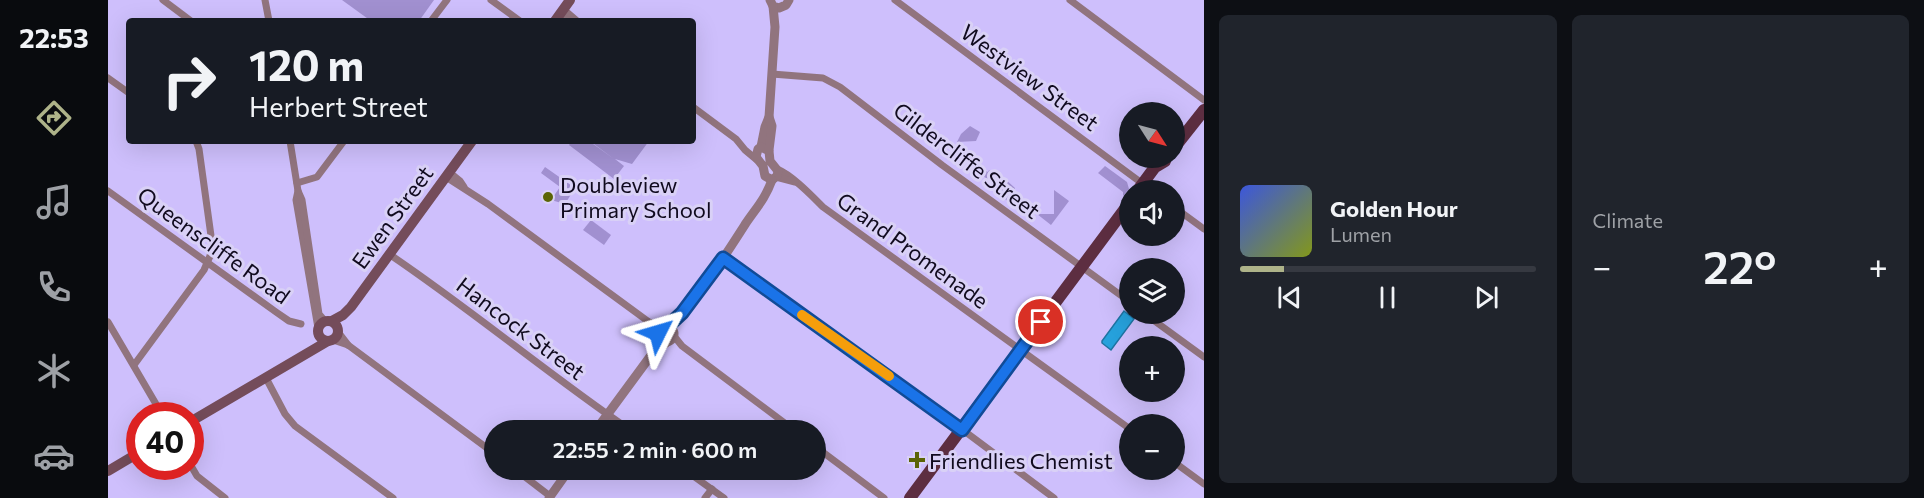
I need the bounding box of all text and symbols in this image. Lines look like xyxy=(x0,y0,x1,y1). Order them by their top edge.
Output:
street label: Westview Street xyxy=(956,18,1104,136)
text: 22:53 xyxy=(19,21,89,54)
text: 120 m xyxy=(249,38,364,90)
icon: right xyxy=(150,42,228,120)
text: Herbert Street xyxy=(249,90,428,123)
street label: Gildercliffe Street xyxy=(888,96,1046,224)
icon: directions xyxy=(33,97,75,139)
north arrow xyxy=(1119,102,1185,168)
map controls xyxy=(1119,102,1185,480)
street label: Ewen Street xyxy=(346,160,438,274)
place label: Doubleview Primary School xyxy=(560,171,712,223)
button: sound xyxy=(1119,180,1185,246)
icon: music xyxy=(33,181,75,223)
street label: Queenscliffe Road xyxy=(133,181,295,309)
street label: Grand Promenade xyxy=(832,186,994,314)
marker: Doubleview Primary School xyxy=(541,190,555,204)
text: Golden Hour xyxy=(1330,195,1458,222)
text: Climate xyxy=(1593,208,1663,232)
text: Lumen xyxy=(1330,222,1392,246)
text: 22° xyxy=(1703,238,1777,293)
text: − xyxy=(1593,245,1611,286)
text: + xyxy=(1869,245,1888,286)
button: layers xyxy=(1119,258,1185,324)
icon: phone xyxy=(33,266,75,308)
street label: Hancock Street xyxy=(451,271,591,385)
icon: previous xyxy=(1273,281,1306,314)
icon: pause xyxy=(1371,281,1404,314)
icon: next xyxy=(1470,281,1503,314)
pin xyxy=(1015,296,1066,347)
position arrow xyxy=(626,301,690,365)
icon: arrive xyxy=(1024,305,1057,338)
button: + xyxy=(1119,336,1185,402)
icon: climate xyxy=(33,350,75,392)
speed limit sign: 40 xyxy=(126,402,204,480)
button: − xyxy=(1119,414,1185,480)
icon: car xyxy=(33,435,75,477)
text: 22:55 · 2 min · 600 m xyxy=(553,436,757,463)
place label: Friendlies Chemist xyxy=(929,447,1113,474)
marker: Friendlies Chemist xyxy=(910,453,924,467)

